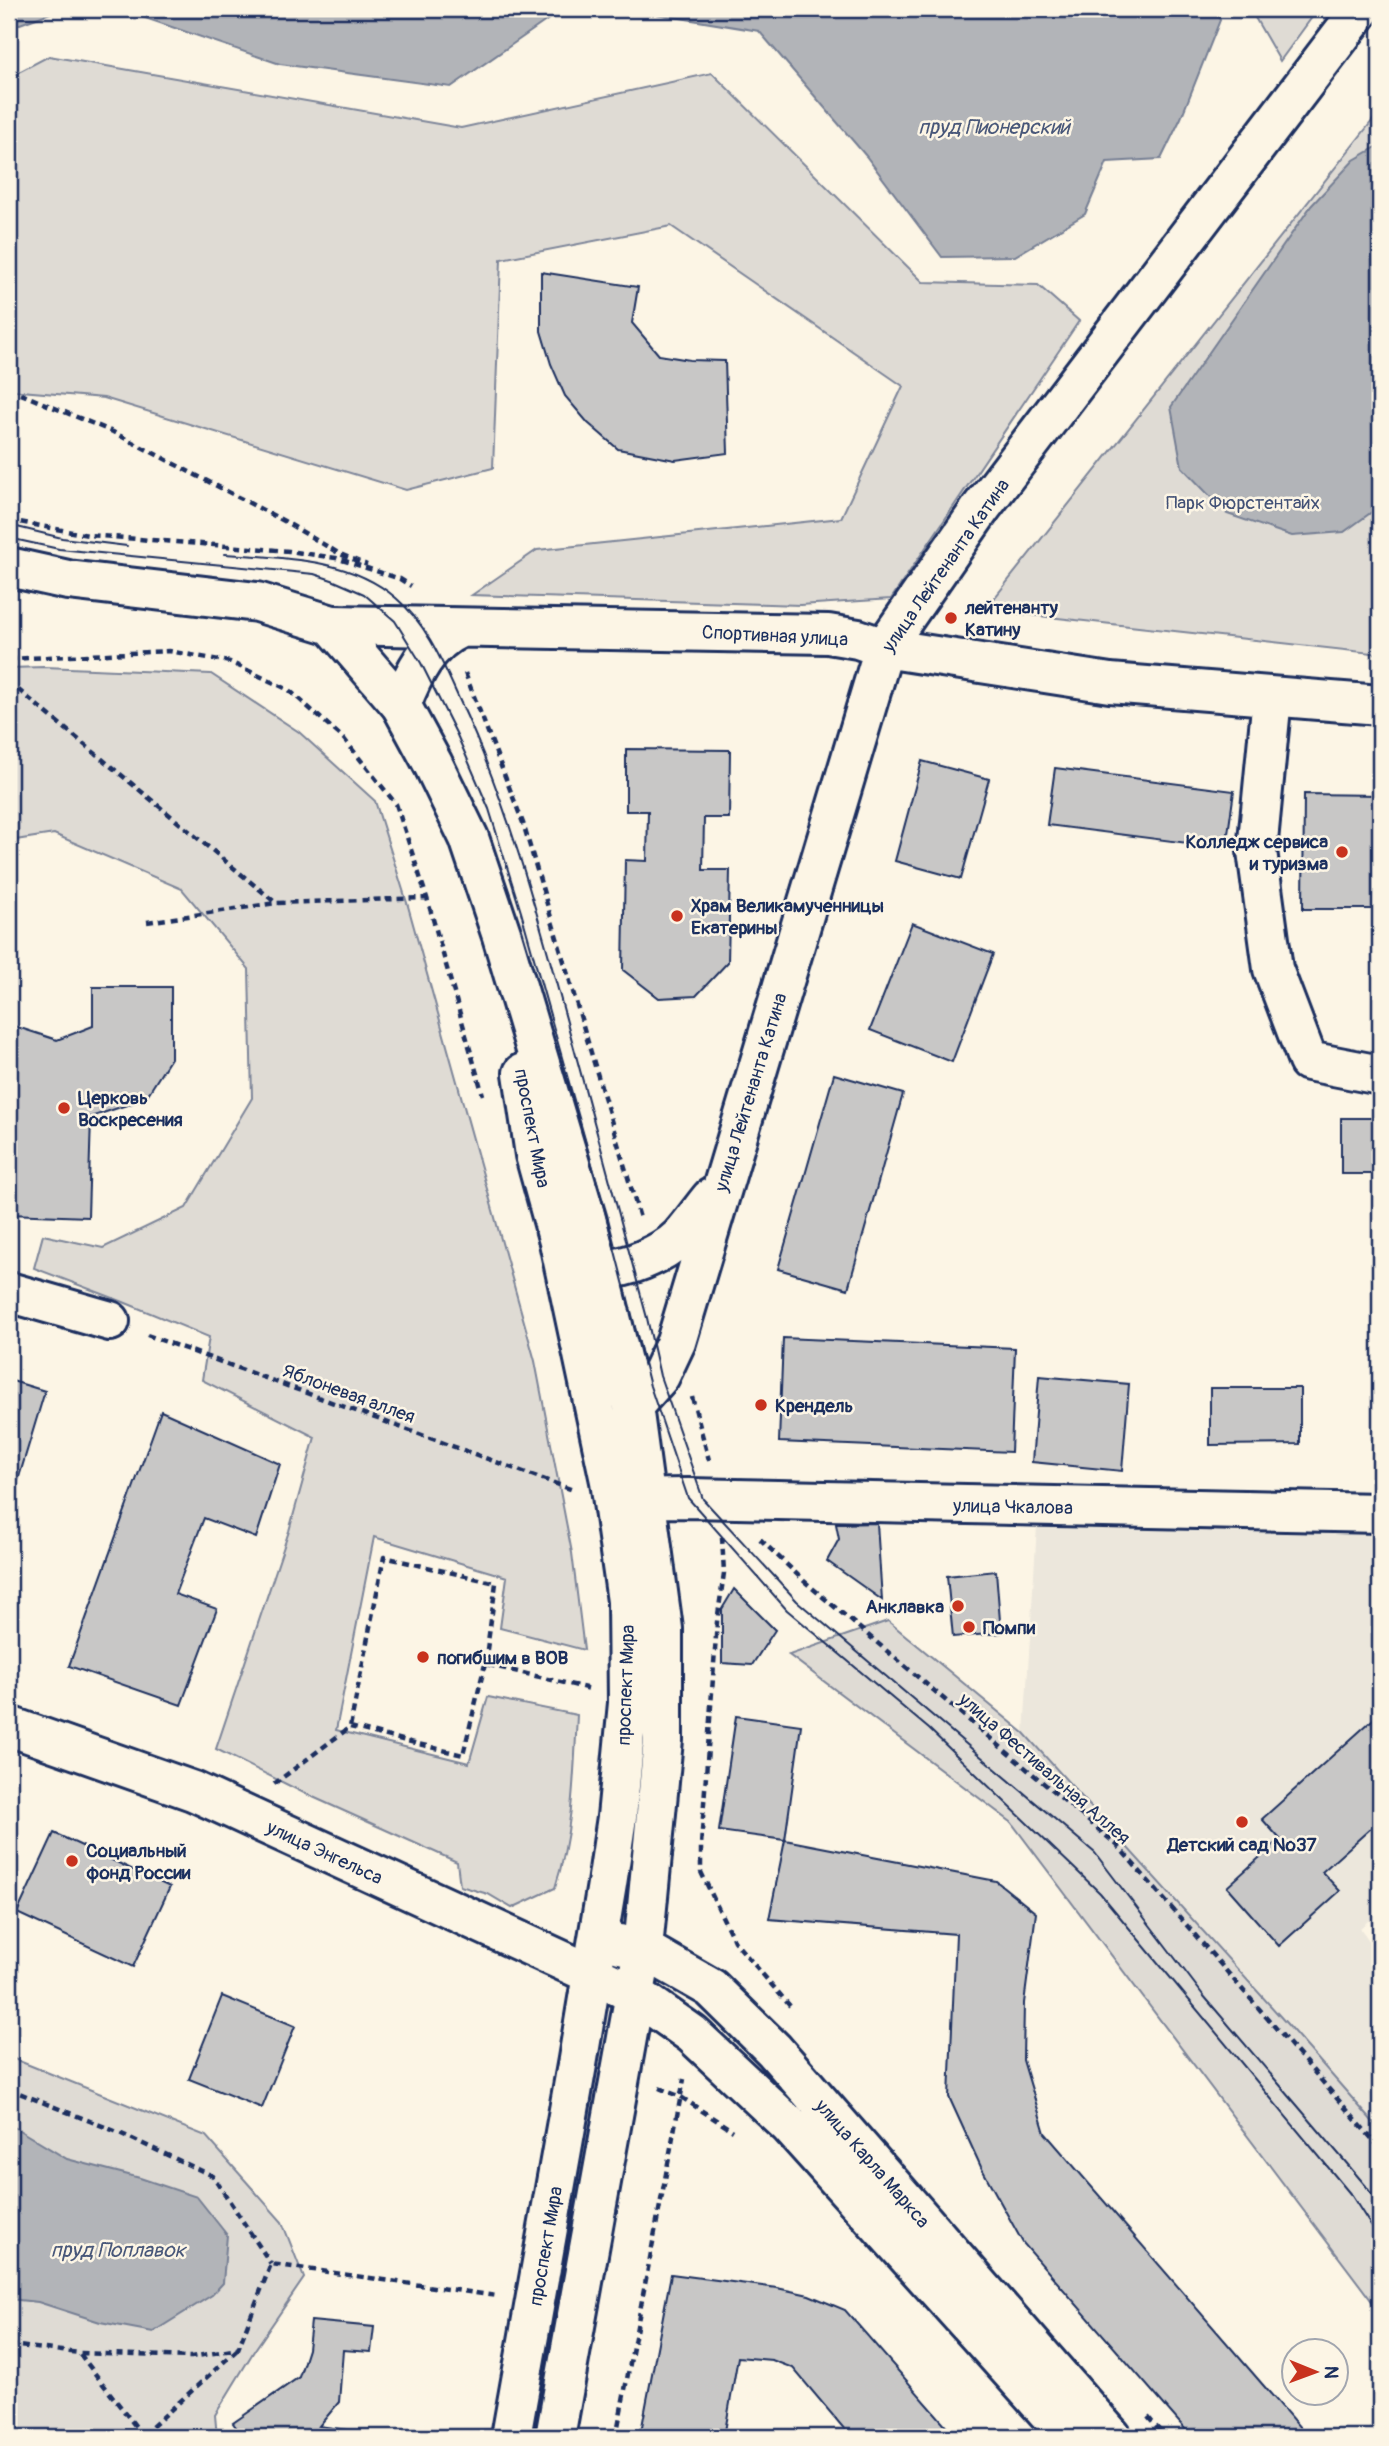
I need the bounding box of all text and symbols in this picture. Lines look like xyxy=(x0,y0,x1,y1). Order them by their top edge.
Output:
water label: пруд Пионерский xyxy=(918,114,1072,141)
street label: улица Лейтенанта Катина xyxy=(876,474,1015,658)
park label: Парк Фюрстентайх xyxy=(1166,491,1320,515)
place label: лейтенанту Катину xyxy=(964,596,1059,642)
marker: лейтенанту Катину xyxy=(943,610,959,626)
street label: Спортивная улица xyxy=(701,620,849,652)
place label: Колледж сервиса и туризма xyxy=(1186,830,1328,876)
marker: Колледж сервиса и туризма xyxy=(1334,844,1350,860)
place label: Храм Великамученницы Екатерины xyxy=(691,894,884,940)
marker: Храм Великамученницы Екатерины xyxy=(669,908,685,924)
street label: улица Лейтенанта Катина xyxy=(709,990,793,1196)
street label: проспект Мира xyxy=(509,1067,555,1190)
place label: Церковь Воскресения xyxy=(78,1086,183,1132)
marker: Церковь Воскресения xyxy=(56,1100,72,1116)
street label: Яблоневая аллея xyxy=(279,1359,418,1429)
place label: Крендель xyxy=(775,1394,854,1418)
marker: Крендель xyxy=(753,1397,769,1413)
street label: улица Чкалова xyxy=(952,1494,1073,1520)
place label: Анклавка xyxy=(866,1595,944,1619)
marker: Анклавка xyxy=(950,1598,966,1614)
place label: Помпи xyxy=(983,1616,1036,1640)
marker: Помпи xyxy=(961,1619,977,1635)
street label: проспект Мира xyxy=(612,1624,640,1746)
place label: погибшим в ВОВ xyxy=(437,1646,569,1670)
marker: погибшим в ВОВ xyxy=(415,1649,431,1665)
street label: улица Фестивальная Аллея xyxy=(953,1687,1135,1850)
marker: Детский сад №37 xyxy=(1234,1814,1250,1830)
street label: улица Энгельса xyxy=(262,1815,387,1890)
place label: Детский сад №37 xyxy=(1166,1833,1318,1857)
place label: Социальный фонд России xyxy=(86,1839,191,1885)
marker: Социальный фонд России xyxy=(64,1853,80,1869)
street label: улица Карла Маркса xyxy=(809,2094,935,2233)
street label: проспект Мира xyxy=(524,2184,568,2308)
water label: пруд Поплавок xyxy=(51,2237,187,2264)
north arrow xyxy=(1280,2338,1350,2408)
text: N xyxy=(1319,2366,1343,2379)

